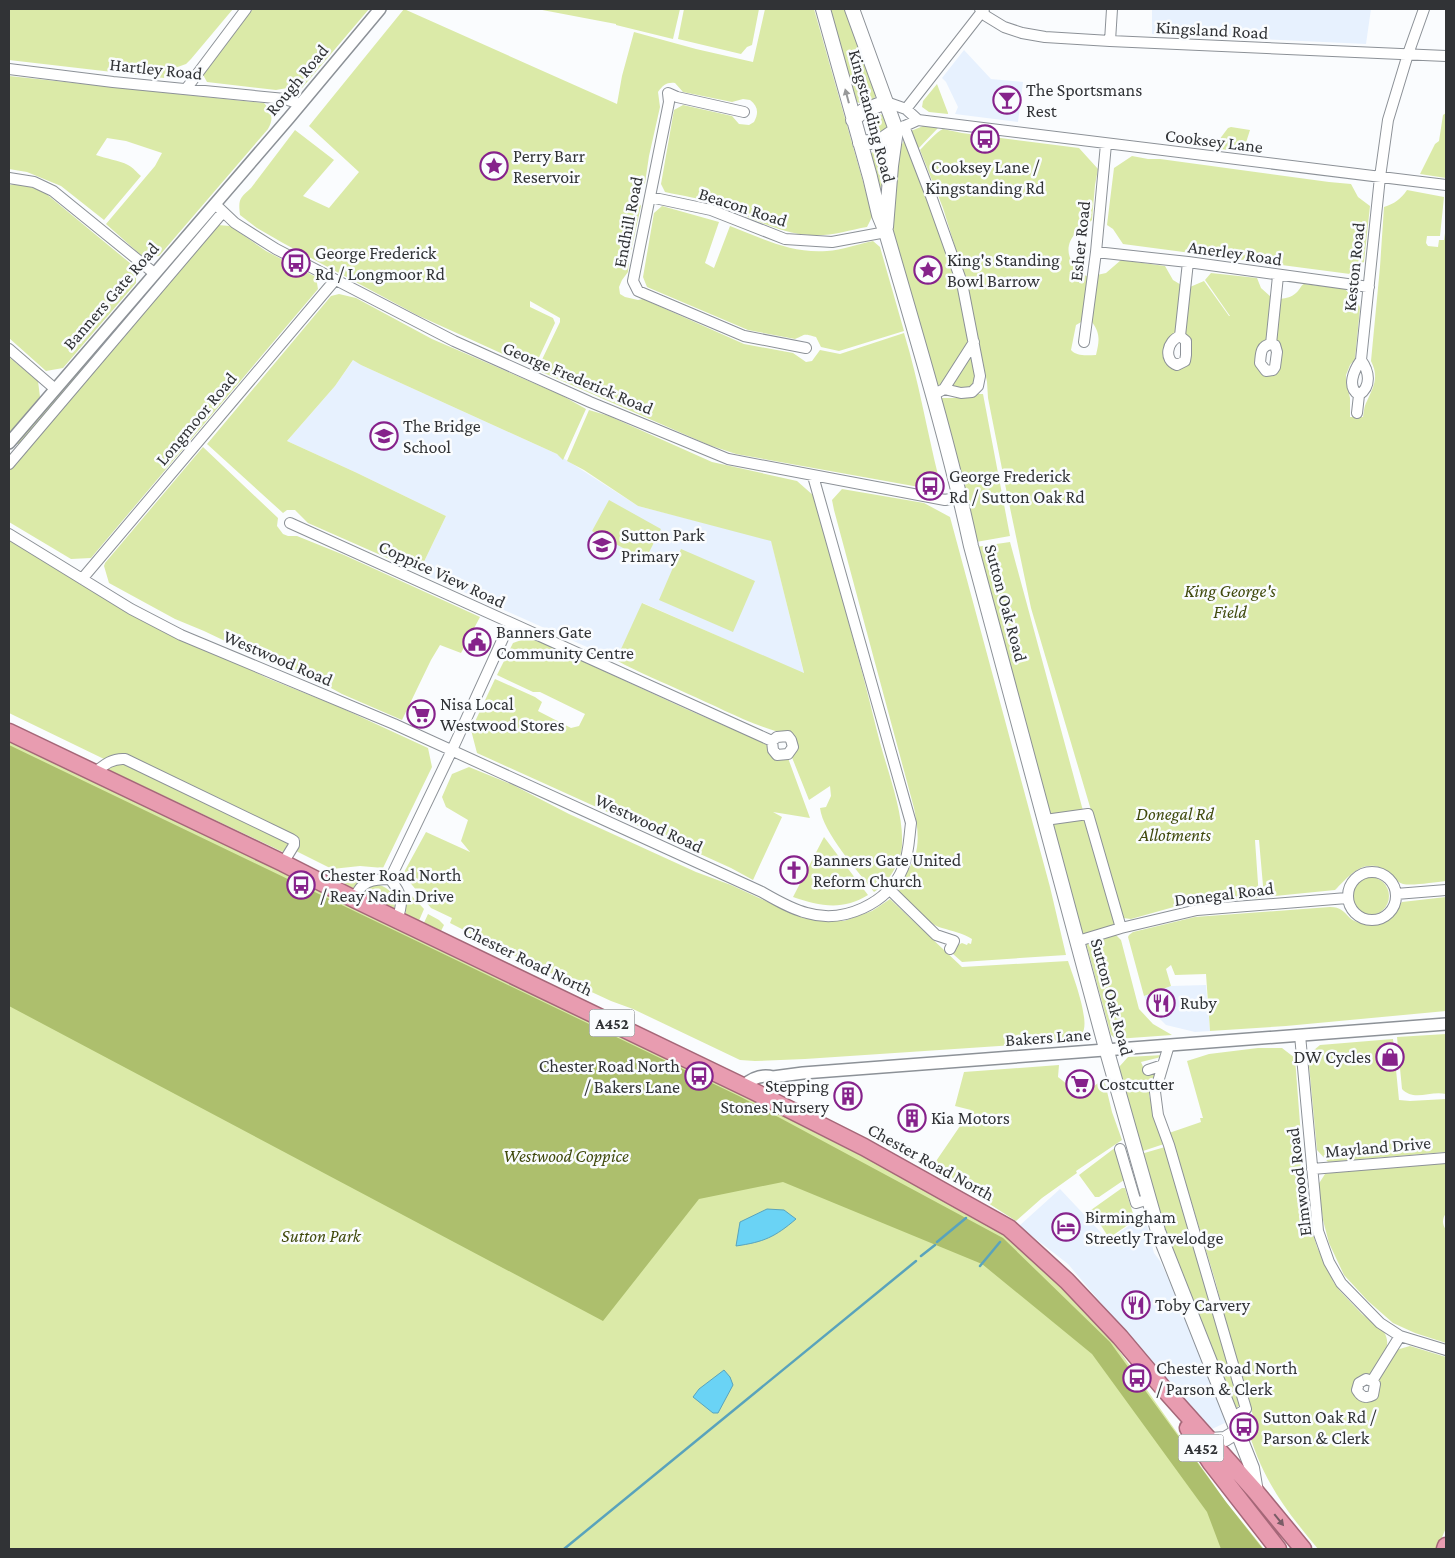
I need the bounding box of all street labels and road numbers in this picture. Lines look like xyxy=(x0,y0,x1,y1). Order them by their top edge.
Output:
street label: Kingsland Road xyxy=(1155,17,1269,43)
street label: Rough Road xyxy=(262,40,333,120)
street label: Kingstanding Road xyxy=(845,47,899,185)
street label: Hartley Road xyxy=(109,54,204,84)
street label: Cooksey Lane xyxy=(1164,125,1264,157)
street label: Endhill Road xyxy=(609,174,647,269)
street label: Beacon Road xyxy=(696,183,790,231)
street label: Esher Road xyxy=(1066,199,1094,282)
street label: Keston Road xyxy=(1339,221,1369,313)
street label: Anerley Road xyxy=(1187,236,1284,270)
street label: Banners Gate Road xyxy=(59,238,163,354)
street label: George Frederick Road xyxy=(500,337,657,419)
street label: Longmoor Road xyxy=(151,368,241,469)
street label: Coppice View Road xyxy=(376,536,509,612)
street label: Sutton Oak Road xyxy=(981,542,1031,664)
street label: Westwood Road xyxy=(220,626,336,690)
street label: Westwood Road xyxy=(592,789,707,857)
street label: Donegal Road xyxy=(1173,878,1275,910)
street label: Chester Road North xyxy=(460,920,596,1000)
street label: Sutton Oak Road xyxy=(1087,936,1137,1058)
road number: A452 xyxy=(590,1010,634,1036)
street label: Bakers Lane xyxy=(1004,1024,1092,1050)
street label: Chester Road North xyxy=(864,1119,998,1205)
street label: Elmwood Road xyxy=(1282,1126,1316,1237)
street label: Mayland Drive xyxy=(1324,1132,1432,1162)
road number: A452 xyxy=(1178,1435,1224,1462)

